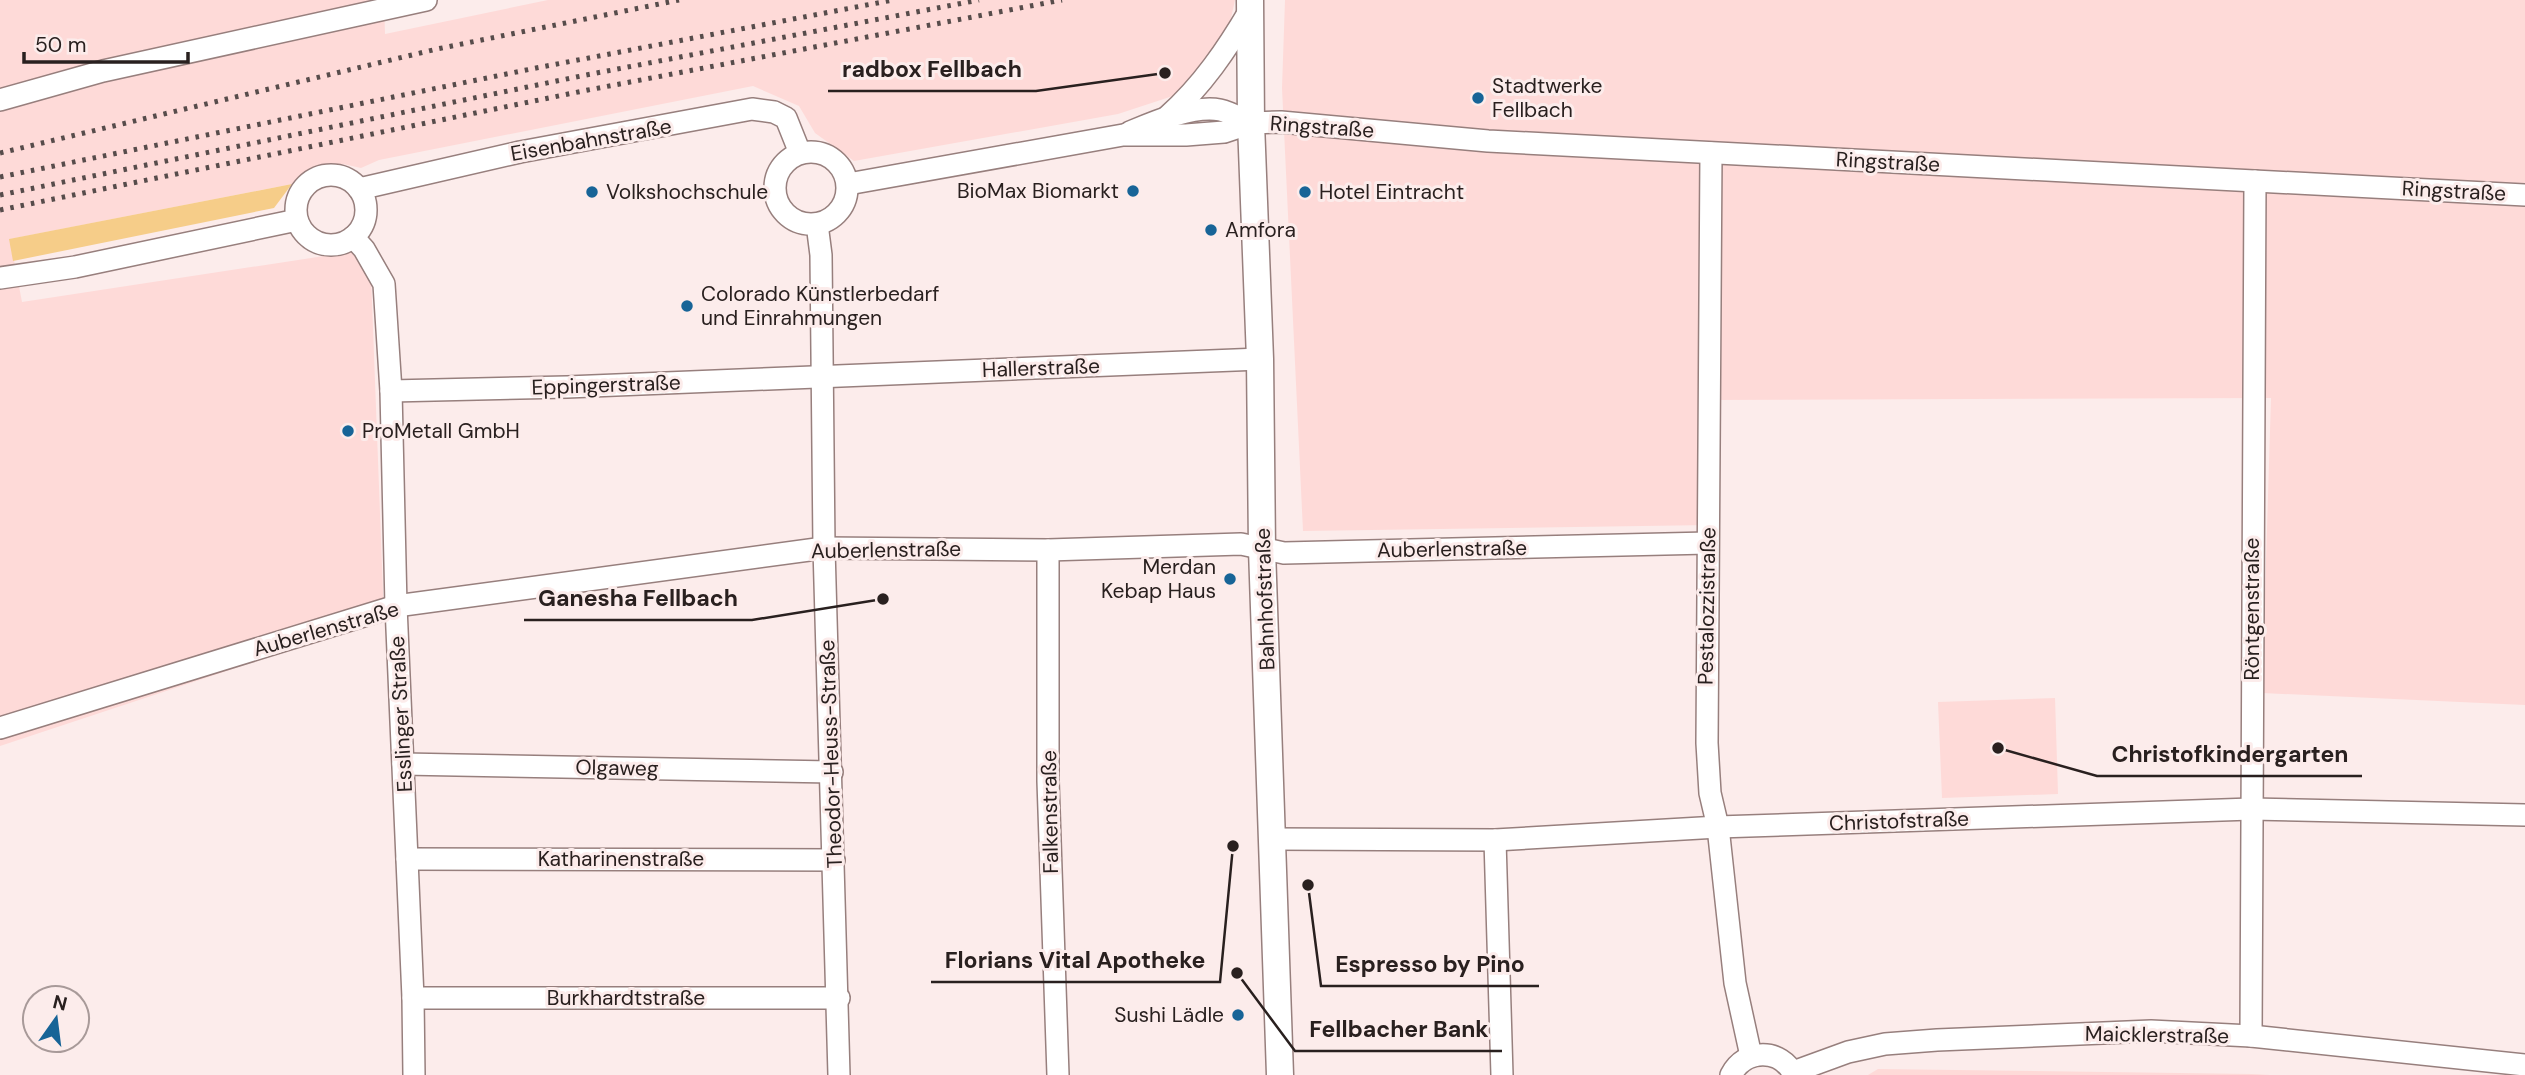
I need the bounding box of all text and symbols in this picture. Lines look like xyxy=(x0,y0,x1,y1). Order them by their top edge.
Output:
scale bar xyxy=(24,21,189,65)
text: 50 m xyxy=(35,31,86,59)
callout: radbox Fellbach xyxy=(828,47,1036,91)
text: radbox Fellbach xyxy=(842,54,1022,84)
place label: Stadtwerke Fellbach xyxy=(1492,72,1602,124)
marker: Stadtwerke Fellbach xyxy=(1470,90,1486,106)
street label: Ringstraße xyxy=(1269,109,1375,145)
street label: Eisenbahnstraße xyxy=(508,112,674,168)
street label: Ringstraße xyxy=(1835,145,1941,179)
street label: Ringstraße xyxy=(2401,174,2507,208)
place label: BioMax Biomarkt xyxy=(957,177,1119,205)
place label: Volkshochschule xyxy=(606,178,768,206)
place label: Hotel Eintracht xyxy=(1319,178,1464,206)
marker: BioMax Biomarkt xyxy=(1125,183,1141,199)
marker: Volkshochschule xyxy=(584,184,600,200)
marker: Hotel Eintracht xyxy=(1297,184,1313,200)
place label: Amfora xyxy=(1225,216,1296,244)
marker: Amfora xyxy=(1203,222,1219,238)
place label: Colorado Künstlerbedarf und Einrahmungen xyxy=(701,280,939,332)
marker: Colorado Künstlerbedarf und Einrahmungen xyxy=(679,298,695,314)
street label: Hallerstraße xyxy=(982,352,1100,384)
street label: Eppingerstraße xyxy=(531,368,681,402)
place label: ProMetall GmbH xyxy=(362,417,520,445)
marker: ProMetall GmbH xyxy=(340,423,356,439)
street label: Bahnhofstraße xyxy=(1249,527,1281,671)
street label: Pestalozzistraße xyxy=(1692,527,1722,685)
street label: Auberlenstraße xyxy=(1377,534,1527,564)
street label: Auberlenstraße xyxy=(811,535,961,565)
street label: Röntgenstraße xyxy=(2238,537,2266,680)
place label: Merdan Kebap Haus xyxy=(1101,553,1216,605)
marker: Merdan Kebap Haus xyxy=(1222,571,1238,587)
callout: Ganesha Fellbach xyxy=(524,576,752,620)
text: Ganesha Fellbach xyxy=(538,583,738,613)
street label: Auberlenstraße xyxy=(250,595,402,663)
street label: Esslinger Straße xyxy=(383,635,419,793)
street label: Theodor-Heuss-Straße xyxy=(813,639,849,869)
callout: Christofkindergarten xyxy=(2097,732,2362,776)
text: Christofkindergarten xyxy=(2111,739,2349,769)
street label: Falkenstraße xyxy=(1035,750,1065,874)
street label: Olgaweg xyxy=(575,753,659,783)
street label: Christofstraße xyxy=(1828,805,1970,837)
street label: Katharinenstraße xyxy=(538,845,704,873)
callout: Florians Vital Apotheke xyxy=(931,938,1220,982)
callout: Espresso by Pino xyxy=(1321,942,1539,986)
text: Florians Vital Apotheke xyxy=(945,945,1205,975)
text: Espresso by Pino xyxy=(1335,949,1525,979)
north arrow xyxy=(21,984,91,1054)
street label: Burkhardtstraße xyxy=(547,984,705,1012)
text: N xyxy=(50,989,70,1017)
place label: Sushi Lädle xyxy=(1114,1001,1224,1029)
marker: Sushi Lädle xyxy=(1230,1007,1246,1023)
callout: Fellbacher Bank xyxy=(1295,1007,1502,1051)
text: Fellbacher Bank xyxy=(1309,1014,1489,1044)
street label: Maicklerstraße xyxy=(2085,1020,2229,1050)

